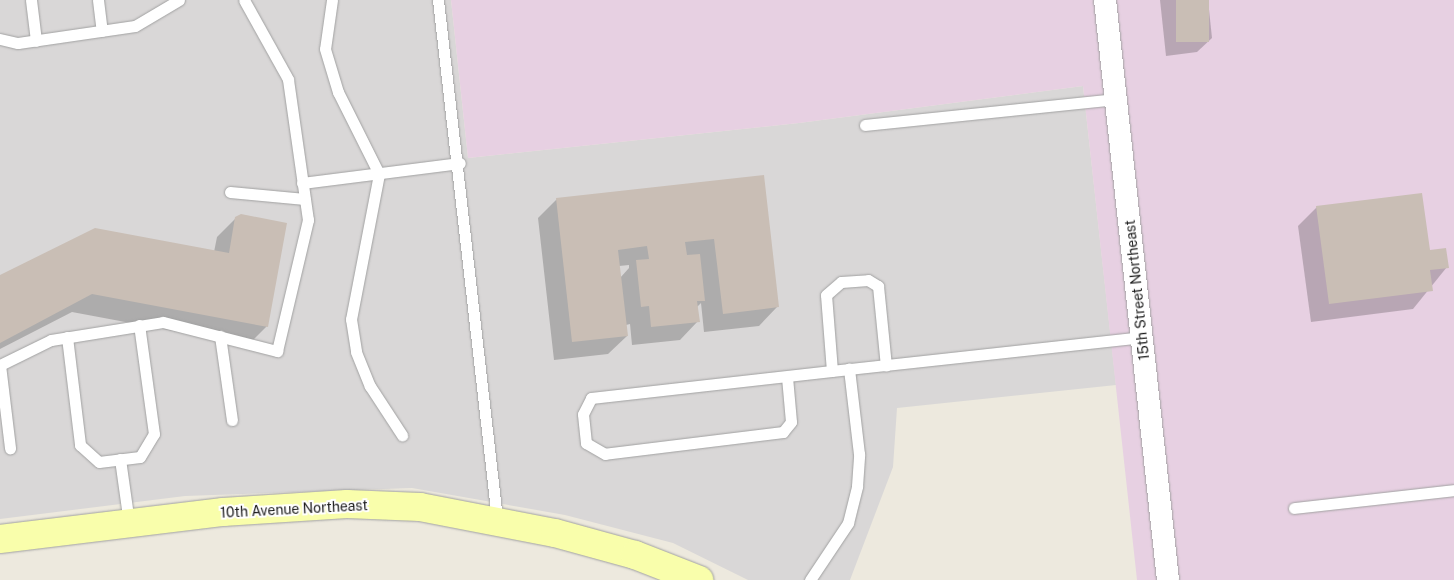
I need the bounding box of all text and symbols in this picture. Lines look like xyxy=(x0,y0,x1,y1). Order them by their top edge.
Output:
street label: 15th Street Northeast xyxy=(1121,219,1153,361)
street label: 10th Avenue Northeast xyxy=(220,497,368,521)

